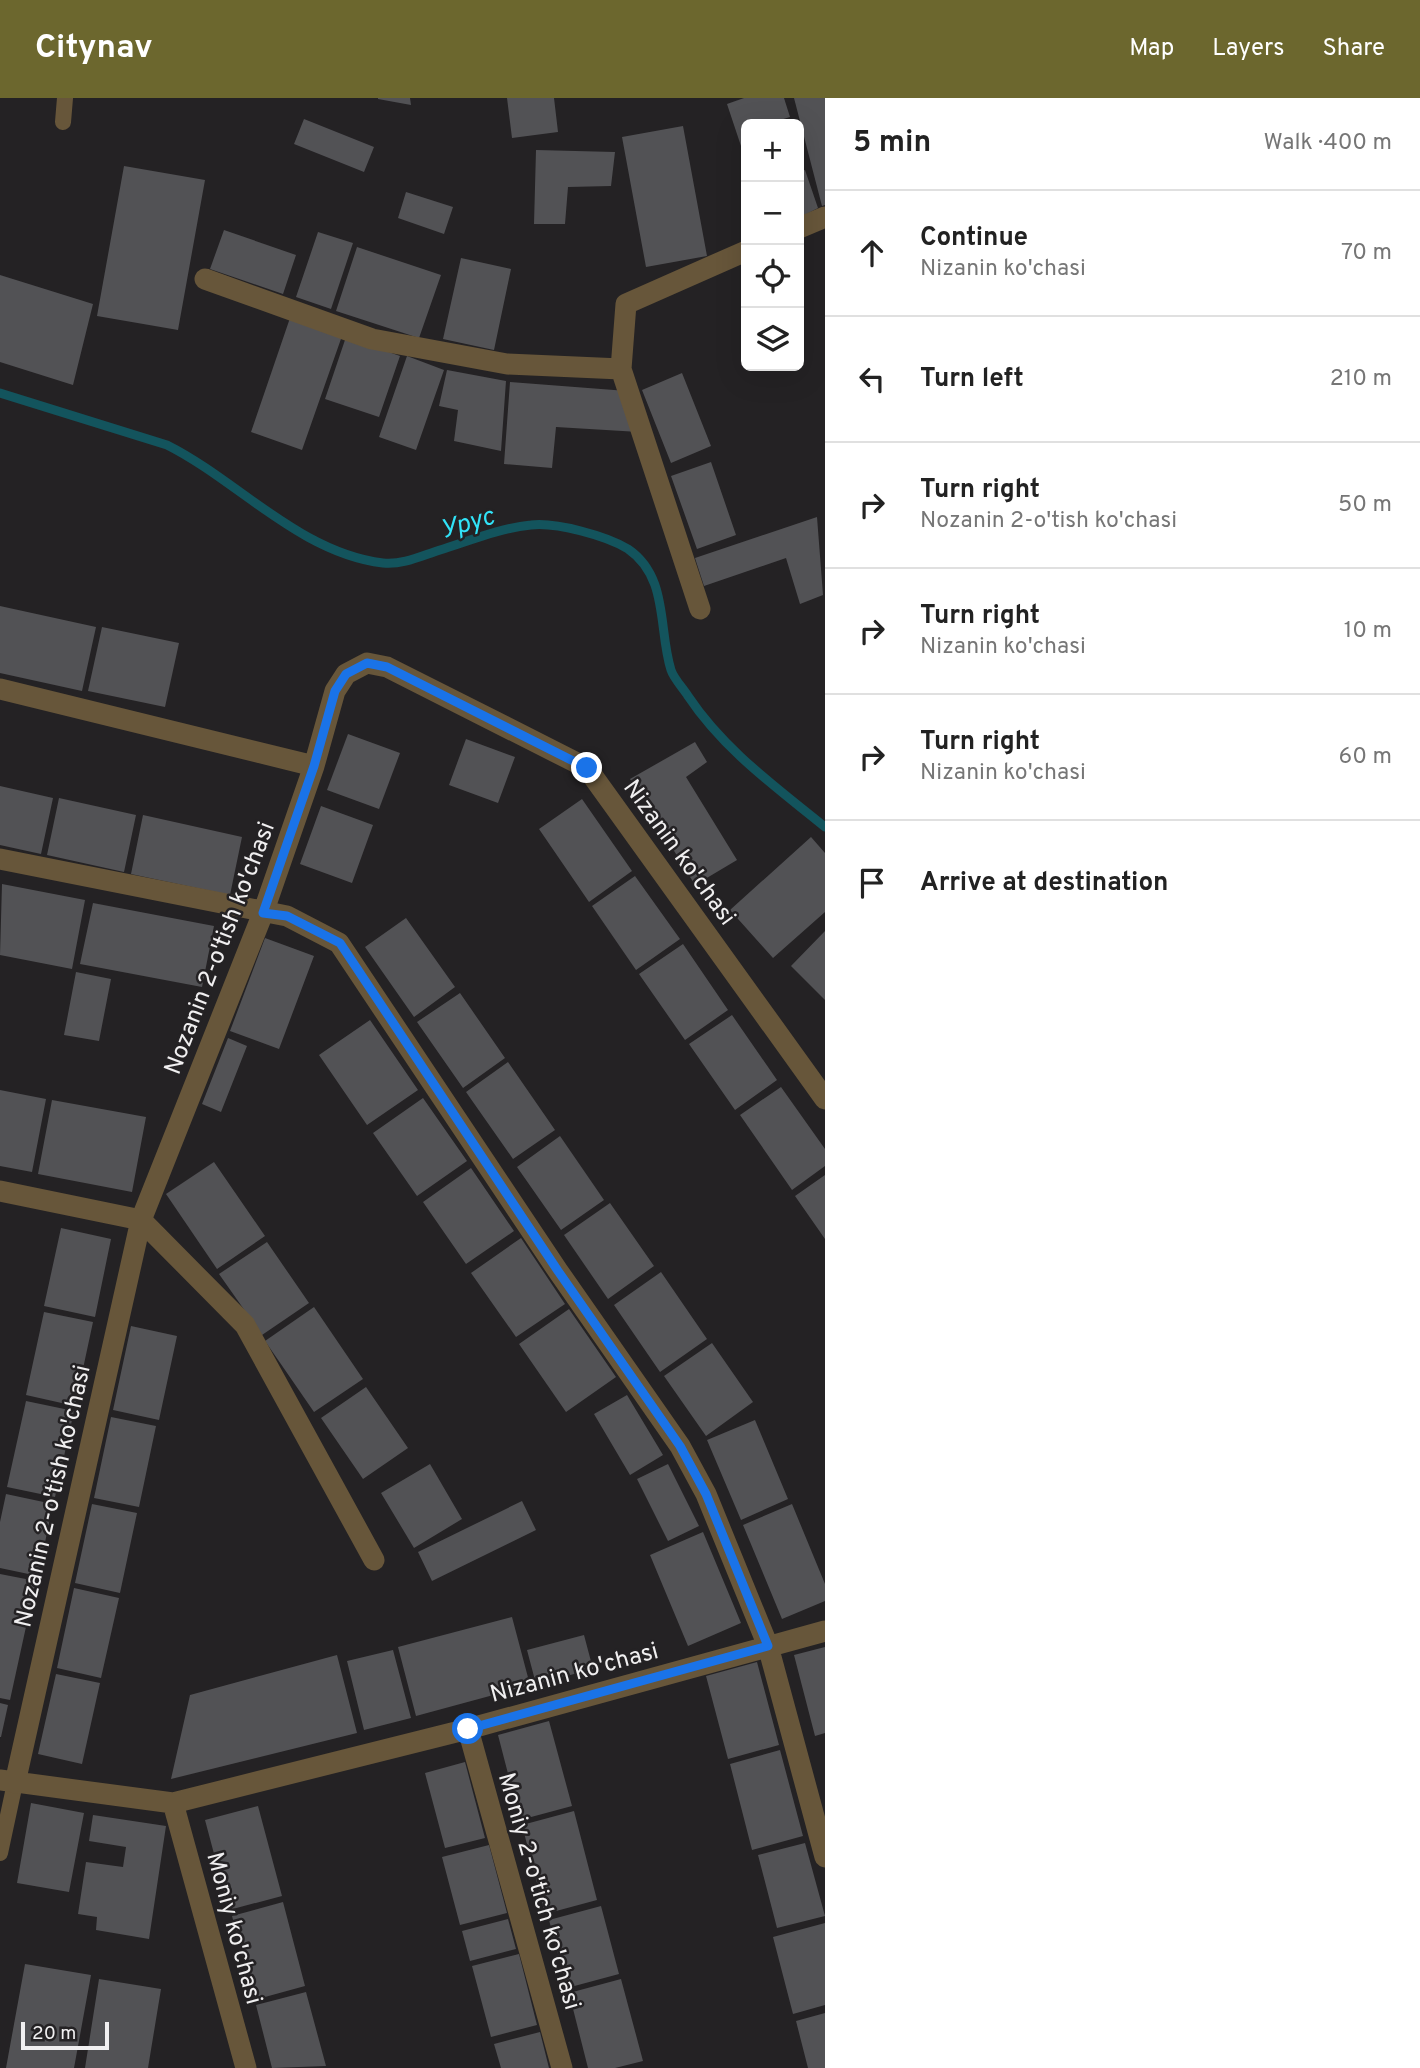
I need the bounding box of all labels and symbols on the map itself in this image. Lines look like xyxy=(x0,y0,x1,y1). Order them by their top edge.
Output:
water label: Урус xyxy=(437,501,499,548)
route end xyxy=(571,752,602,783)
street label: Nizanin ko'chasi xyxy=(615,774,741,932)
street label: Nozanin 2-o'tish ko'chasi xyxy=(159,818,283,1079)
street label: Nozanin 2-o'tish ko'chasi xyxy=(9,1362,99,1631)
street label: Nizanin ko'chasi xyxy=(487,1637,662,1711)
route start xyxy=(452,1713,483,1744)
street label: Moniy 2-o'tich ko'chasi xyxy=(490,1769,586,2014)
street label: Moniy ko'chasi xyxy=(198,1849,268,2008)
scale bar xyxy=(21,2019,108,2051)

